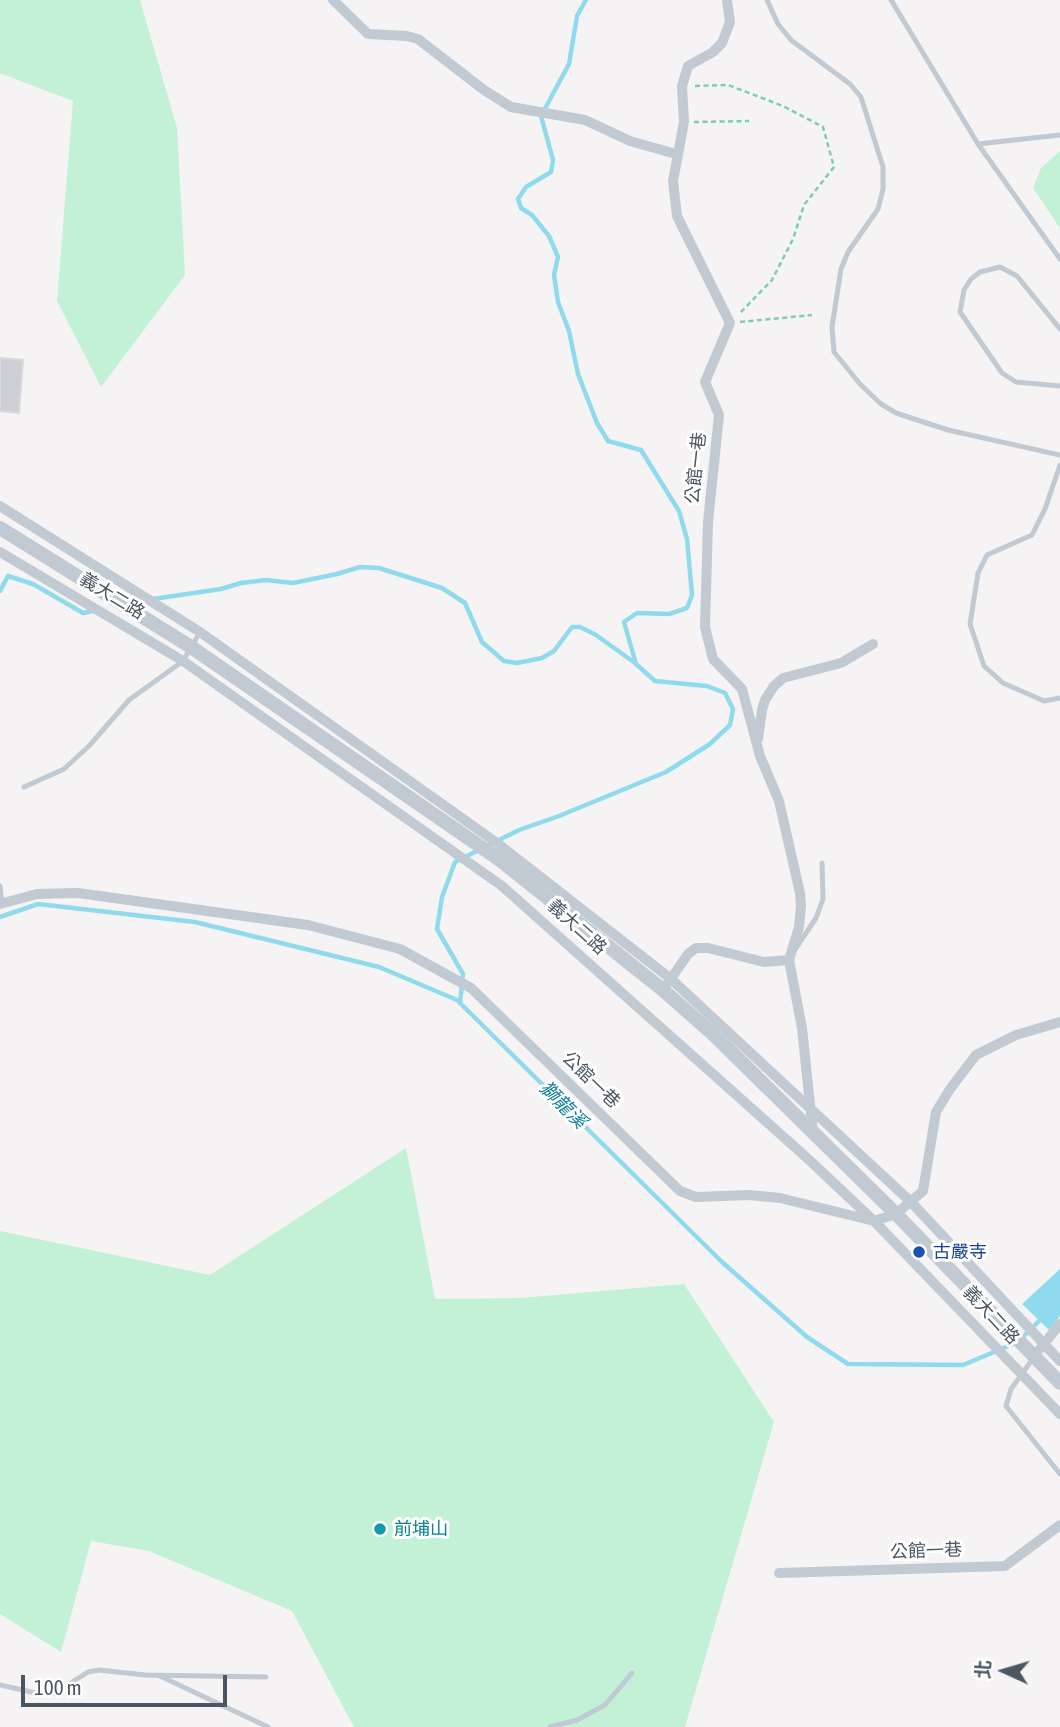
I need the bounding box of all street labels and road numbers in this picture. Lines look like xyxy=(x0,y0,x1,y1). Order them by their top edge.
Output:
street label: 公館一巷 xyxy=(681,431,711,505)
street label: 義大二路 xyxy=(76,568,148,624)
street label: 義大二路 xyxy=(543,895,611,959)
street label: 公館一巷 xyxy=(558,1047,624,1113)
street label: 義大二路 xyxy=(959,1281,1023,1349)
street label: 公館一巷 xyxy=(890,1539,962,1563)

